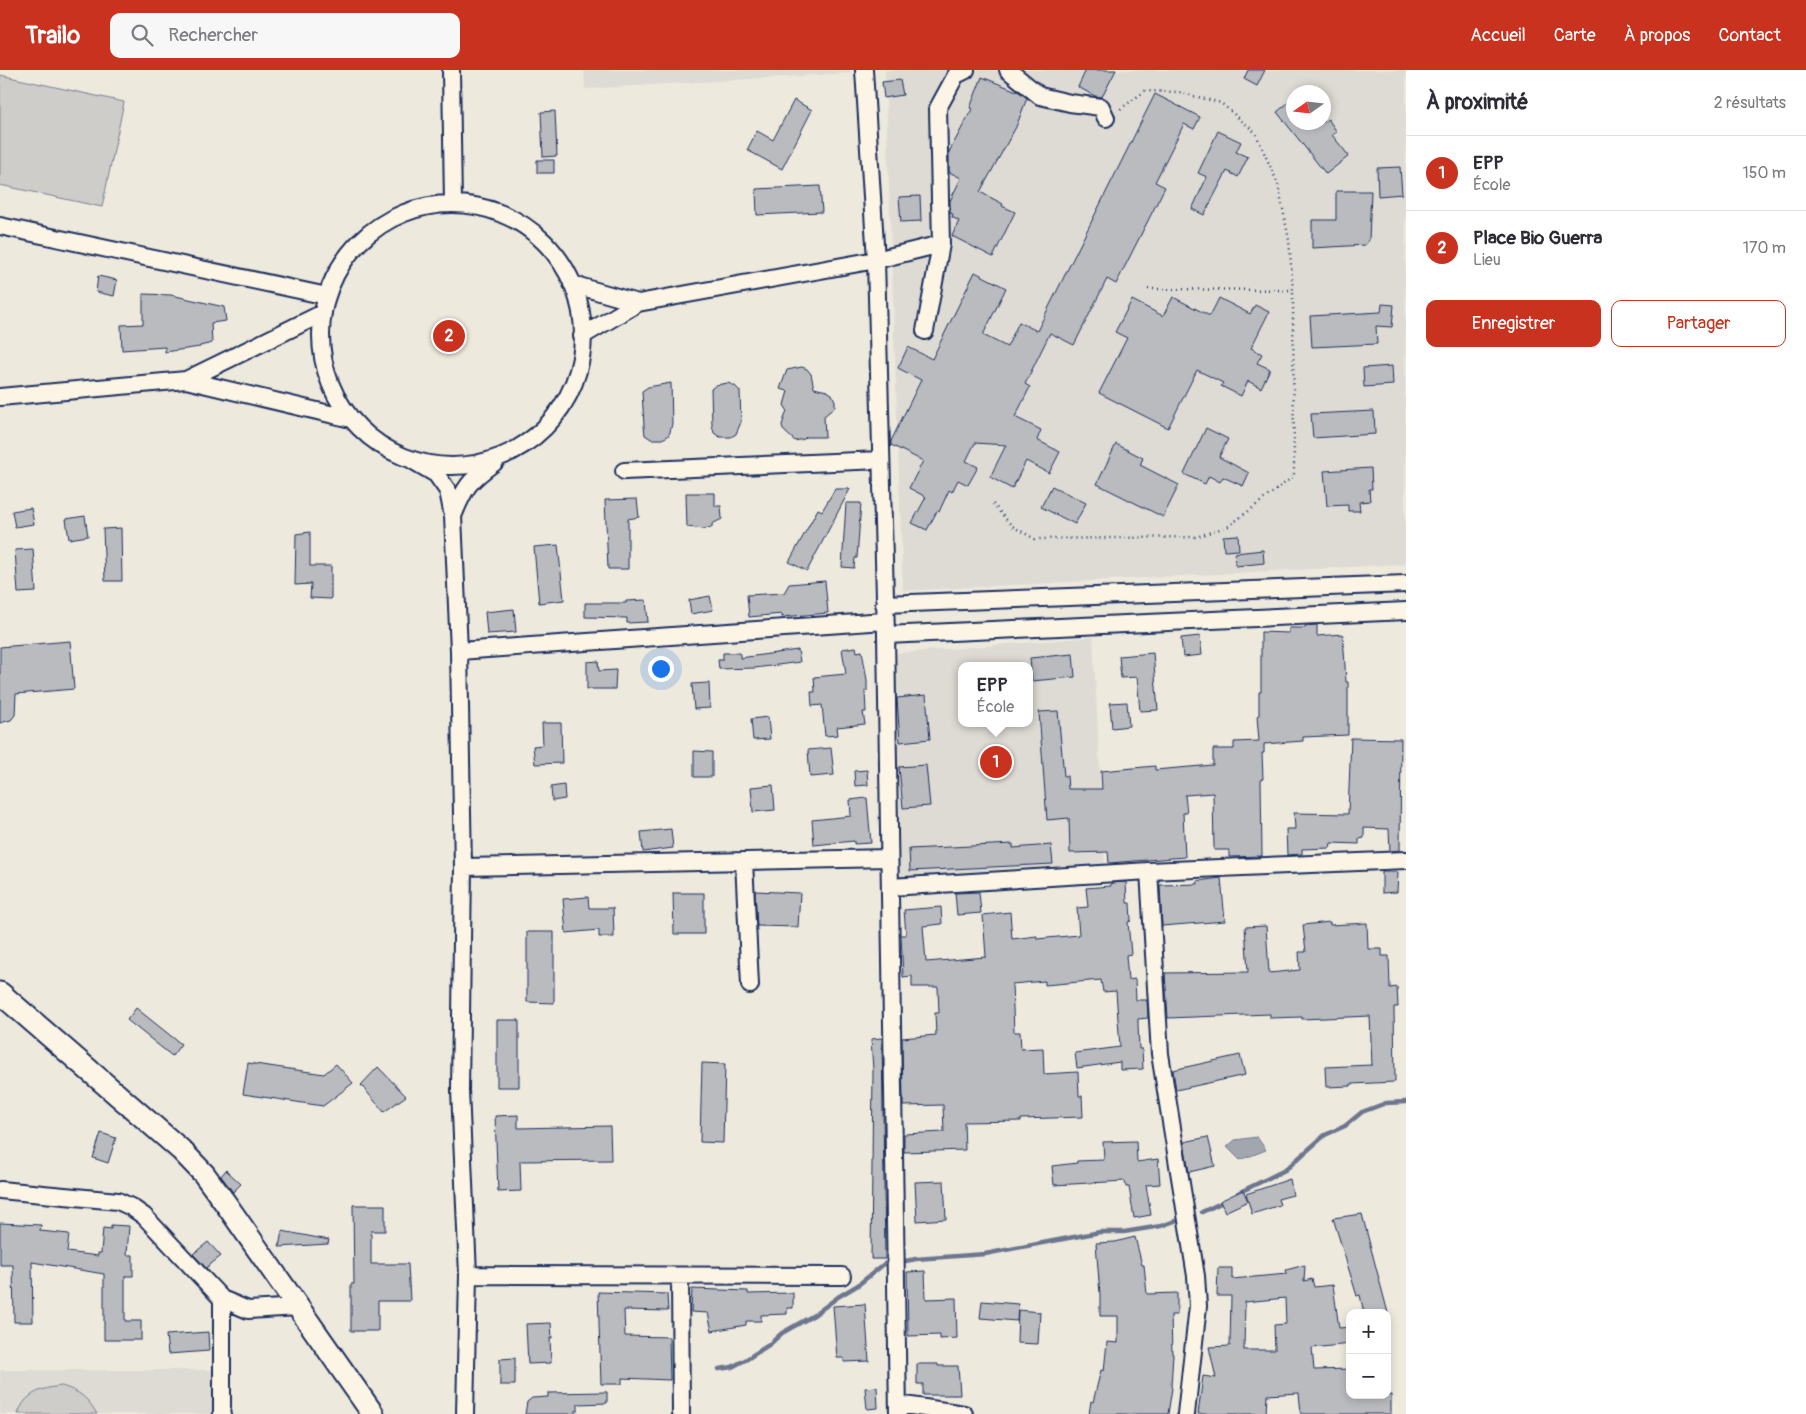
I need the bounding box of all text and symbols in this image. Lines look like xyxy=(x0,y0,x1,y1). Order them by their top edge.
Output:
search box xyxy=(110,13,460,58)
text: Trailo xyxy=(25,21,80,50)
icon: search xyxy=(128,21,156,49)
text: Rechercher xyxy=(168,23,258,47)
text: Accueil xyxy=(1470,24,1526,47)
text: Carte xyxy=(1554,24,1596,47)
text: À propos xyxy=(1624,24,1690,47)
text: Contact xyxy=(1718,24,1781,47)
north arrow xyxy=(1286,85,1331,130)
text: À proximité xyxy=(1426,89,1529,116)
text: 2 résultats xyxy=(1714,93,1786,113)
text: EPP xyxy=(1473,151,1504,175)
text: 1 xyxy=(1439,163,1445,183)
text: 150 m xyxy=(1742,163,1786,183)
text: École xyxy=(1473,175,1510,195)
text: Place Bio Guerra xyxy=(1473,226,1602,250)
text: 2 xyxy=(1438,238,1446,258)
text: 170 m xyxy=(1743,238,1786,258)
text: Lieu xyxy=(1473,250,1501,270)
button: Enregistrer xyxy=(1426,300,1601,347)
button: Partager xyxy=(1611,300,1786,347)
pin: 2 xyxy=(433,317,465,355)
your location xyxy=(648,656,674,682)
popup xyxy=(958,662,1033,727)
text: EPP xyxy=(977,673,1008,697)
text: École xyxy=(977,697,1014,717)
pin: 1 xyxy=(980,743,1012,781)
map controls xyxy=(1346,1309,1391,1399)
button: + xyxy=(1346,1309,1391,1354)
button: − xyxy=(1346,1354,1391,1399)

